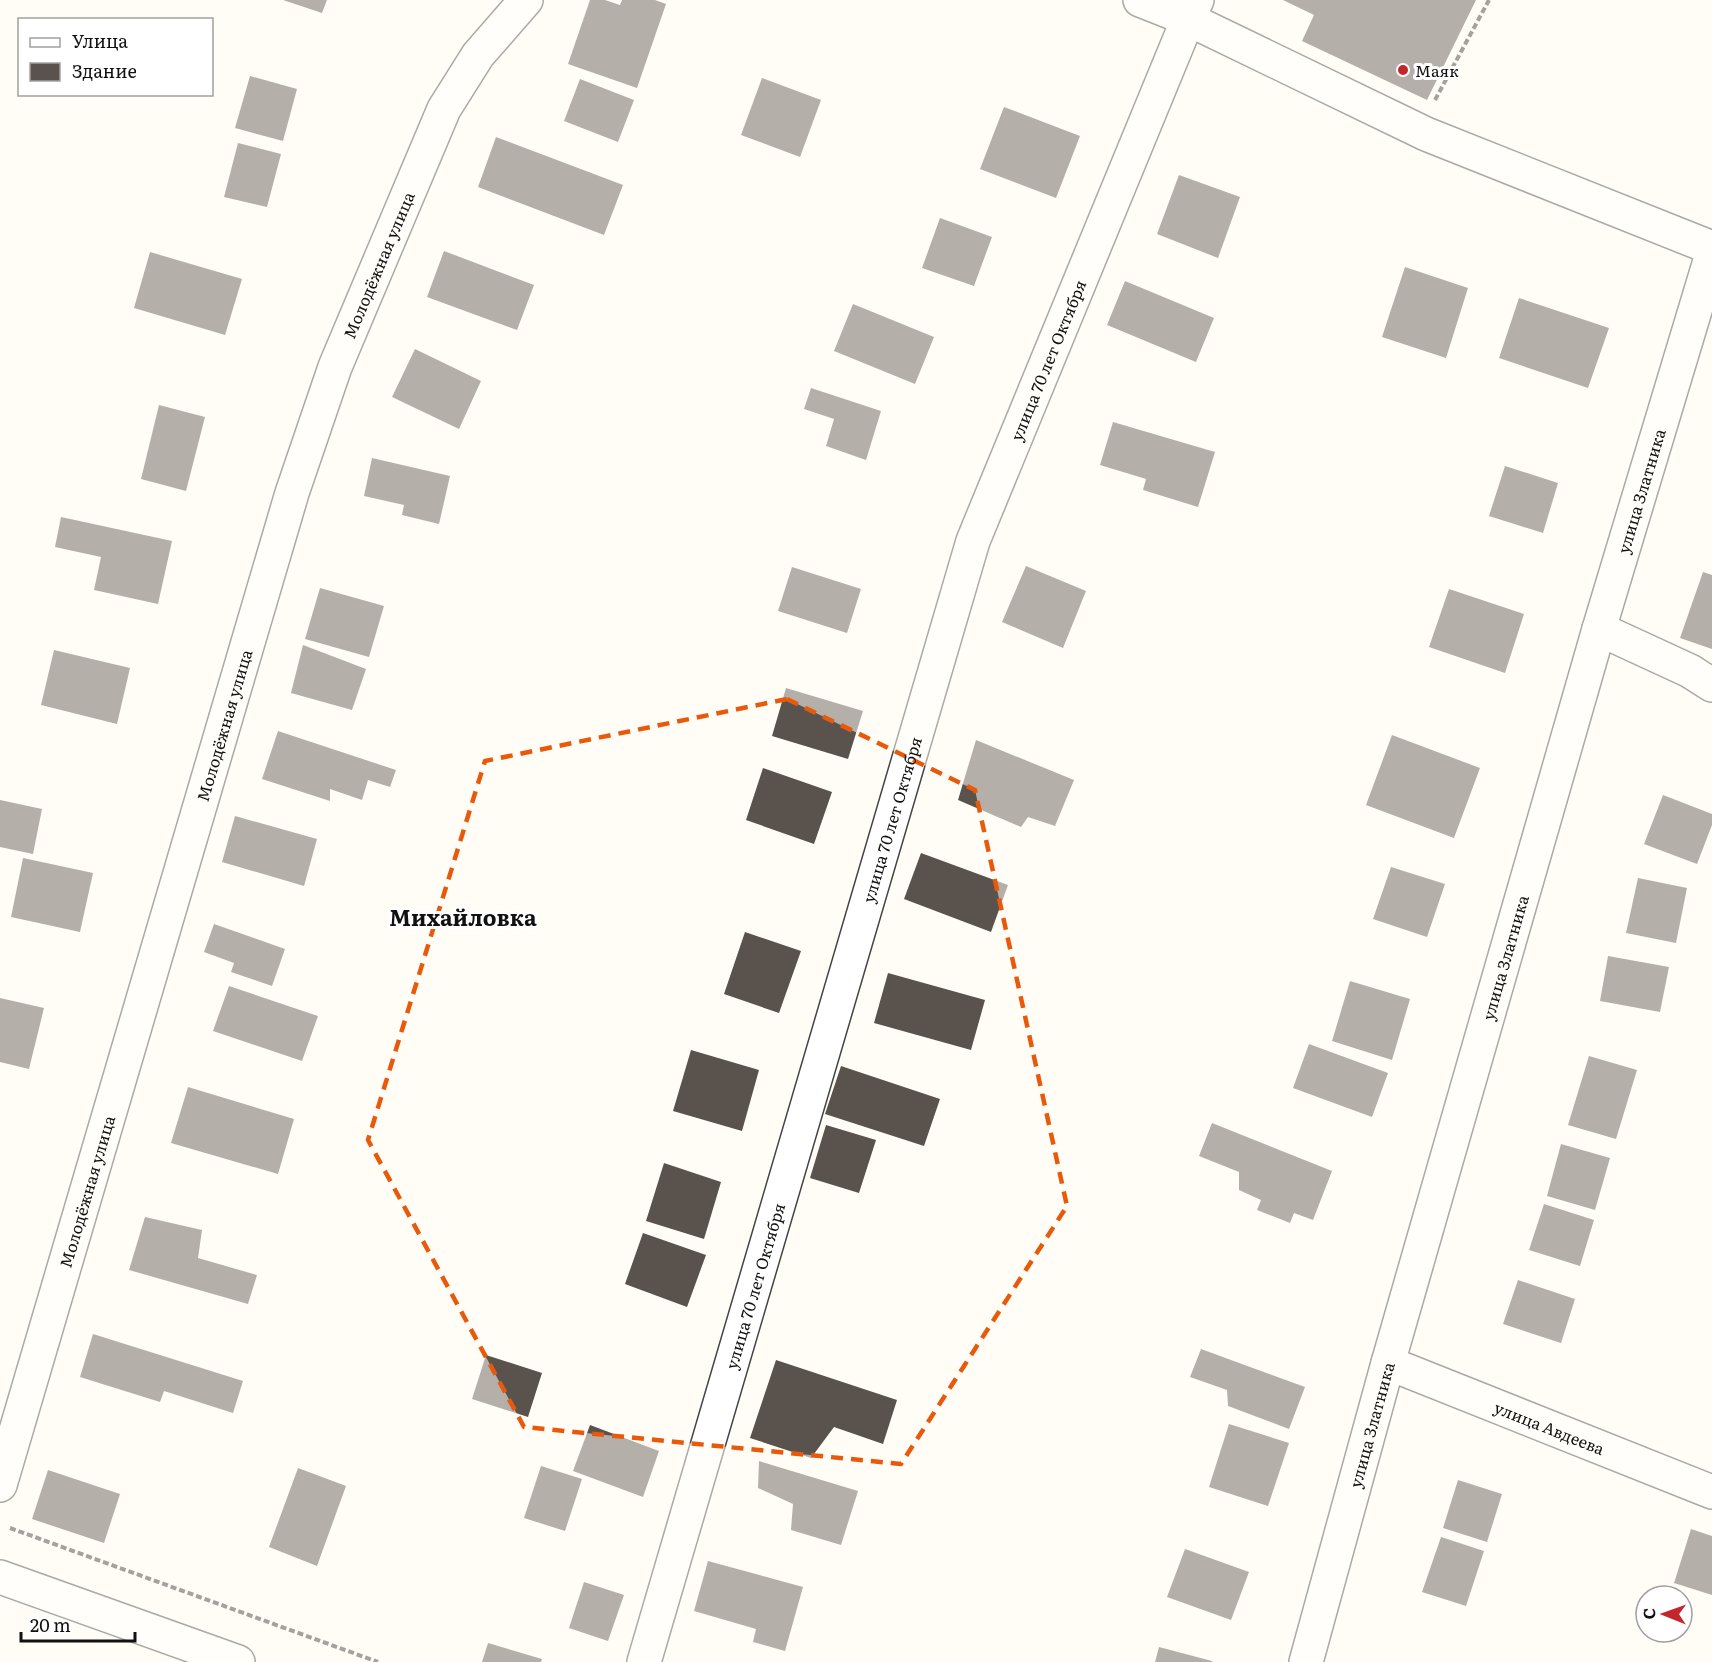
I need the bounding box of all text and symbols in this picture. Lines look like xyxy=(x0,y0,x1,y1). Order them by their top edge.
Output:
legend xyxy=(18,18,213,96)
text: Улица xyxy=(72,27,128,54)
text: Здание xyxy=(72,57,137,84)
place label: Маяк xyxy=(1415,58,1459,82)
marker: Маяк xyxy=(1396,63,1410,77)
street label: Молодёжная улица xyxy=(336,187,420,342)
street label: улица 70 лет Октября xyxy=(1004,276,1091,444)
street label: улица Златника xyxy=(1610,425,1671,556)
street label: Молодёжная улица xyxy=(190,646,258,804)
street label: улица 70 лет Октября xyxy=(855,734,927,906)
street label: улица Златника xyxy=(1475,892,1534,1023)
district label: Михайловка xyxy=(389,900,537,933)
street label: Молодёжная улица xyxy=(53,1112,120,1270)
street label: улица 70 лет Октября xyxy=(719,1200,790,1372)
street label: улица Златника xyxy=(1342,1359,1400,1490)
street label: улица Авдеева xyxy=(1491,1395,1609,1460)
north arrow xyxy=(1634,1584,1694,1644)
scale bar xyxy=(21,1605,135,1643)
text: С xyxy=(1636,1608,1660,1620)
text: 20 m xyxy=(30,1611,71,1638)

